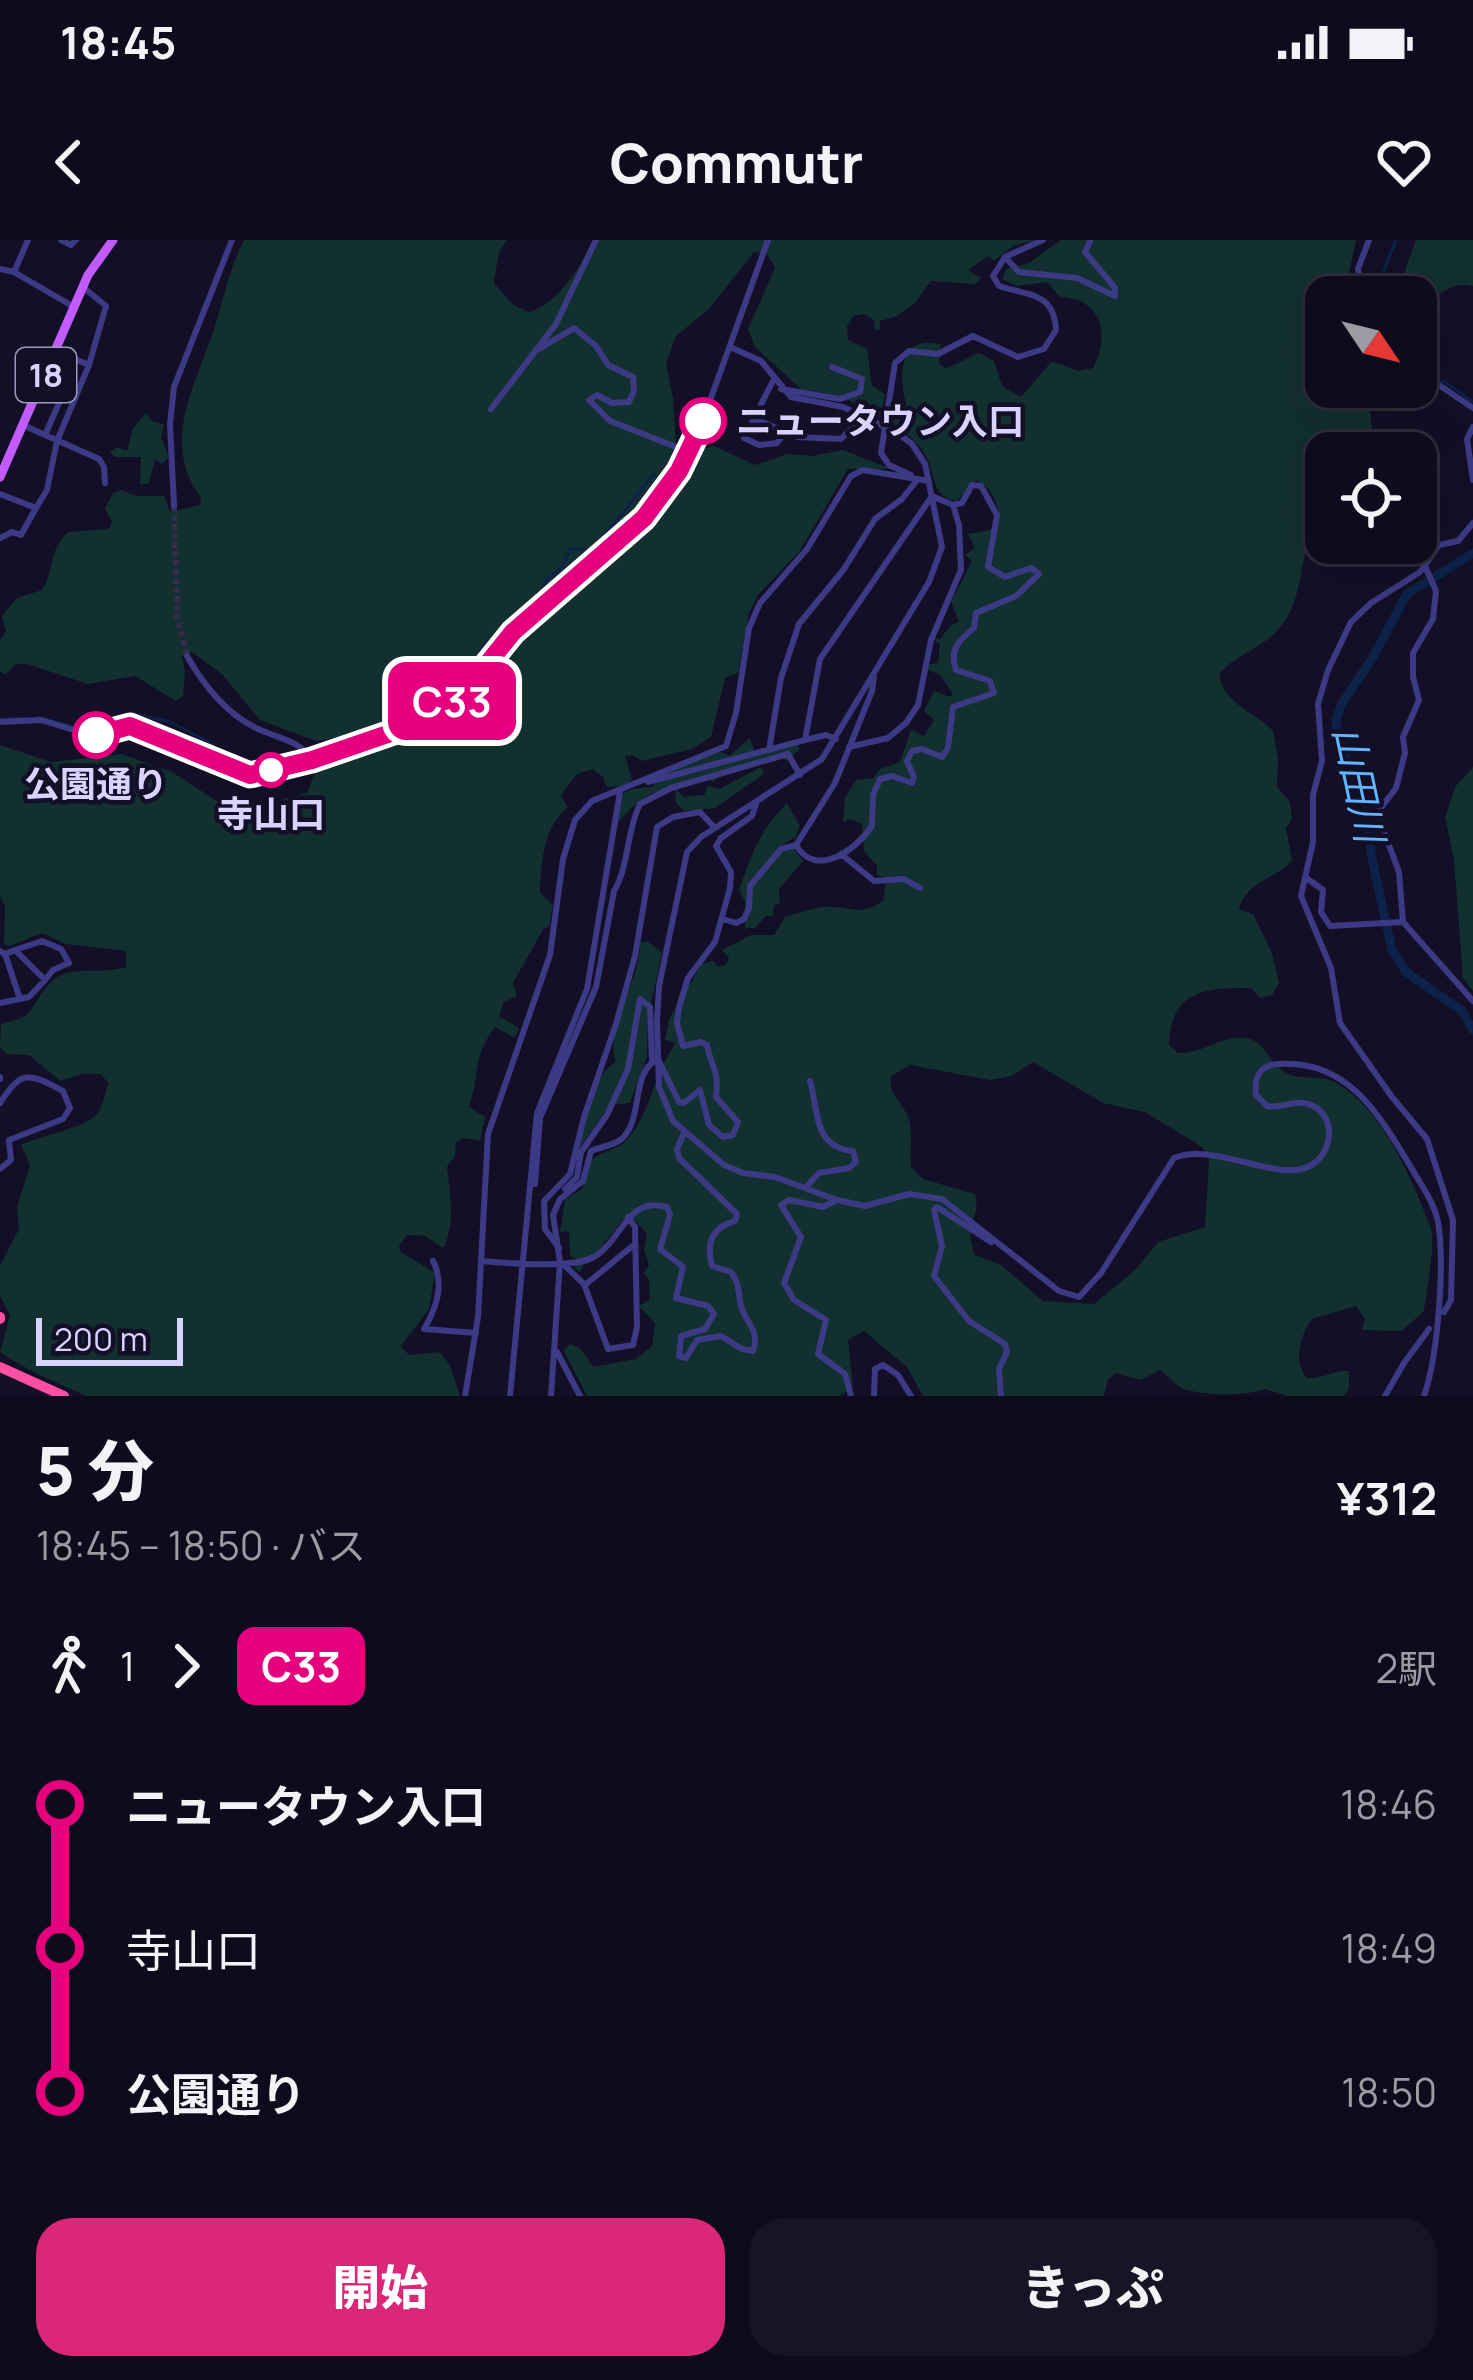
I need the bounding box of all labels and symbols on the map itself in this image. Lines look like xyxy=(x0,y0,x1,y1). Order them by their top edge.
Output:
north arrow xyxy=(1305,276,1437,408)
road number: 18 xyxy=(16,348,76,402)
place label: ニュータウン入口 xyxy=(736,396,1024,445)
marker: ニュータウン入口 xyxy=(681,399,725,443)
line badge: C33 xyxy=(383,662,521,740)
marker: 公園通り xyxy=(74,713,118,757)
water label: 山田川 xyxy=(1321,721,1399,851)
marker: 寺山口 xyxy=(255,754,287,786)
place label: 公園通り xyxy=(24,759,168,808)
place label: 寺山口 xyxy=(217,789,325,838)
scale bar xyxy=(36,1312,183,1365)

